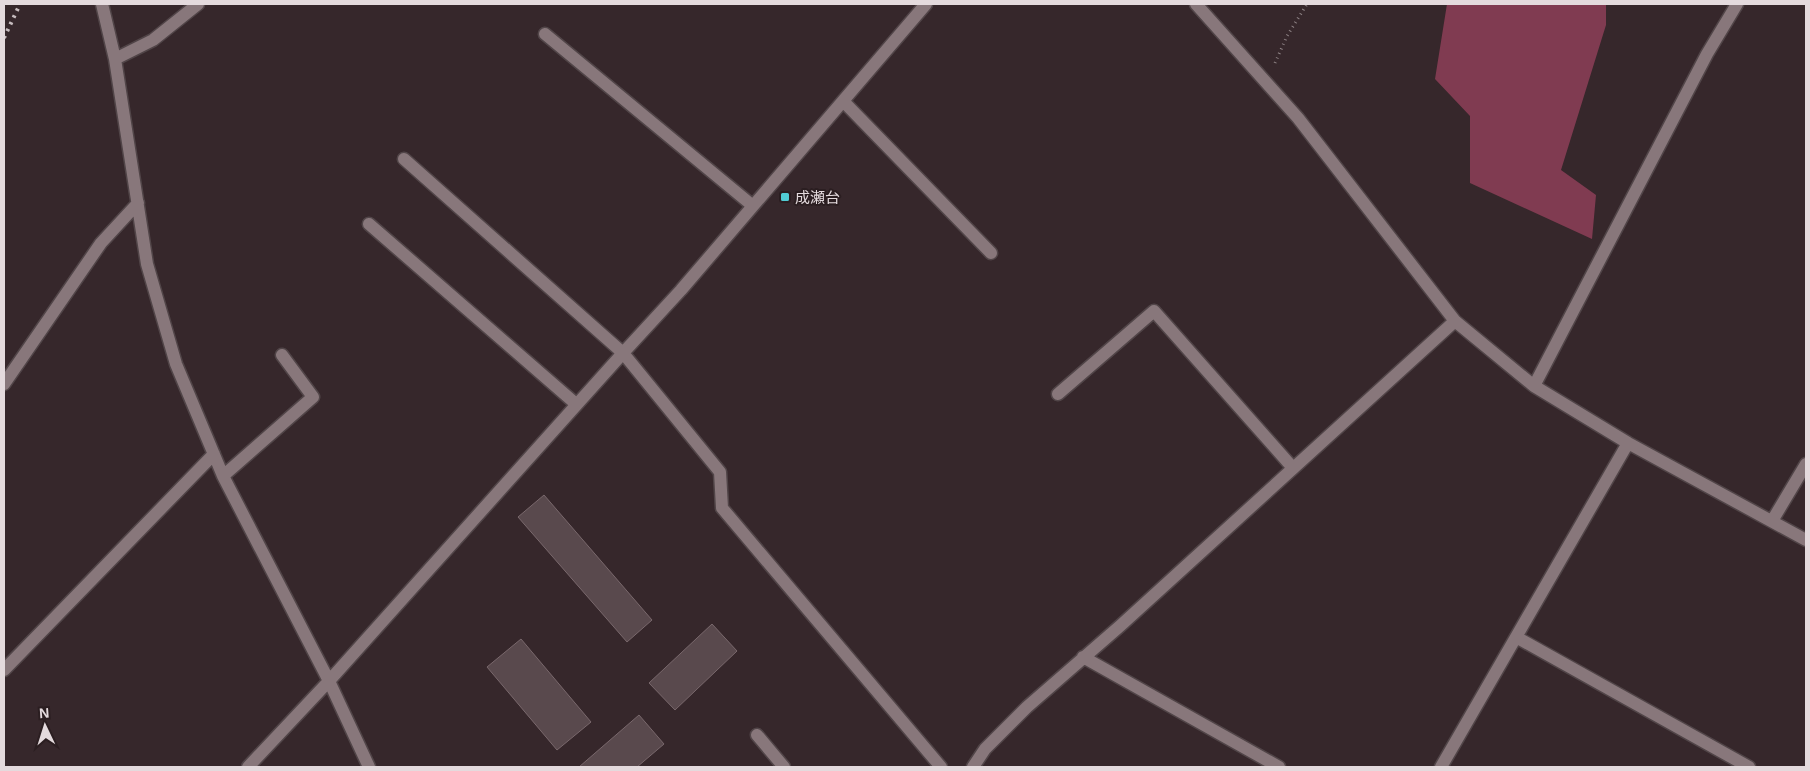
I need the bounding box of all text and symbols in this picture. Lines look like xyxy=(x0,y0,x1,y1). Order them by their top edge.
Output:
place label: 成瀬台 xyxy=(795,189,840,206)
marker: 成瀬台 xyxy=(779,191,791,203)
north arrow xyxy=(20,701,70,751)
text: N xyxy=(38,705,50,721)

